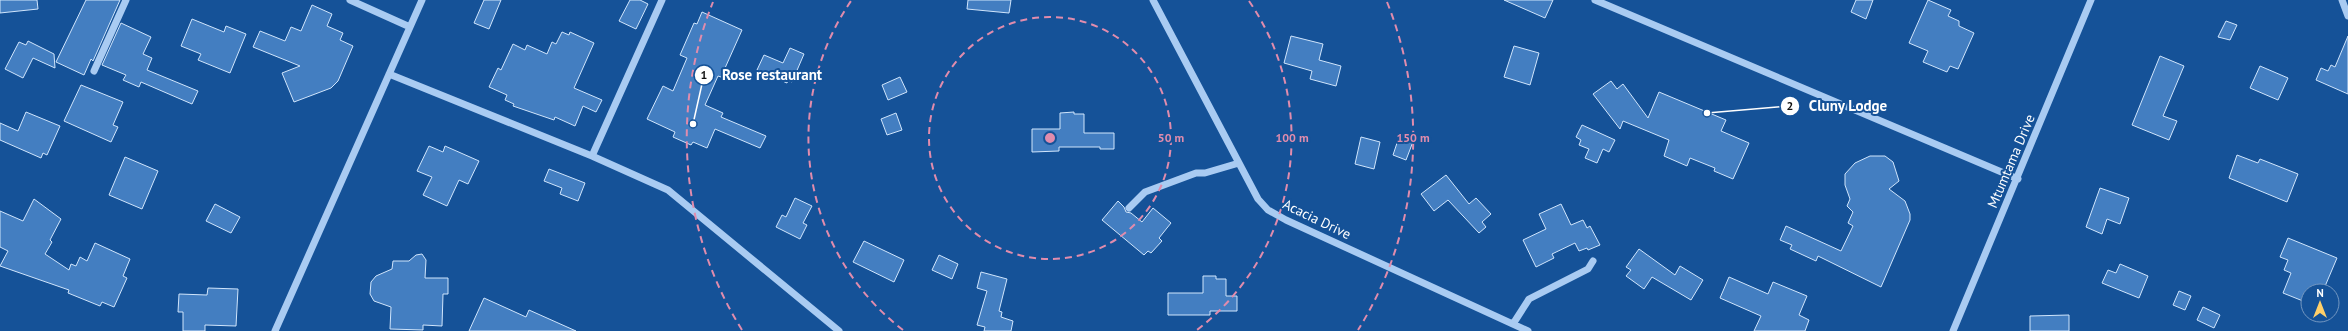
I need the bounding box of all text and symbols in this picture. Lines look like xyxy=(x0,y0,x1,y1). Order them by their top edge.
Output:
callout: Rose restaurant xyxy=(694,61,830,88)
text: Rose restaurant xyxy=(722,65,823,84)
text: 1 xyxy=(701,67,707,82)
callout: Cluny Lodge xyxy=(1780,92,1895,119)
text: Cluny Lodge xyxy=(1809,96,1888,115)
text: 2 xyxy=(1787,98,1793,113)
street label: Mtumtama Drive xyxy=(1983,112,2039,210)
text: 50 m xyxy=(1158,130,1184,145)
text: 100 m xyxy=(1275,130,1309,145)
text: 150 m xyxy=(1396,130,1430,145)
centre of rings xyxy=(1043,131,1057,145)
street label: Acacia Drive xyxy=(1280,195,1354,243)
north arrow xyxy=(2300,283,2340,323)
text: N xyxy=(2316,286,2324,300)

